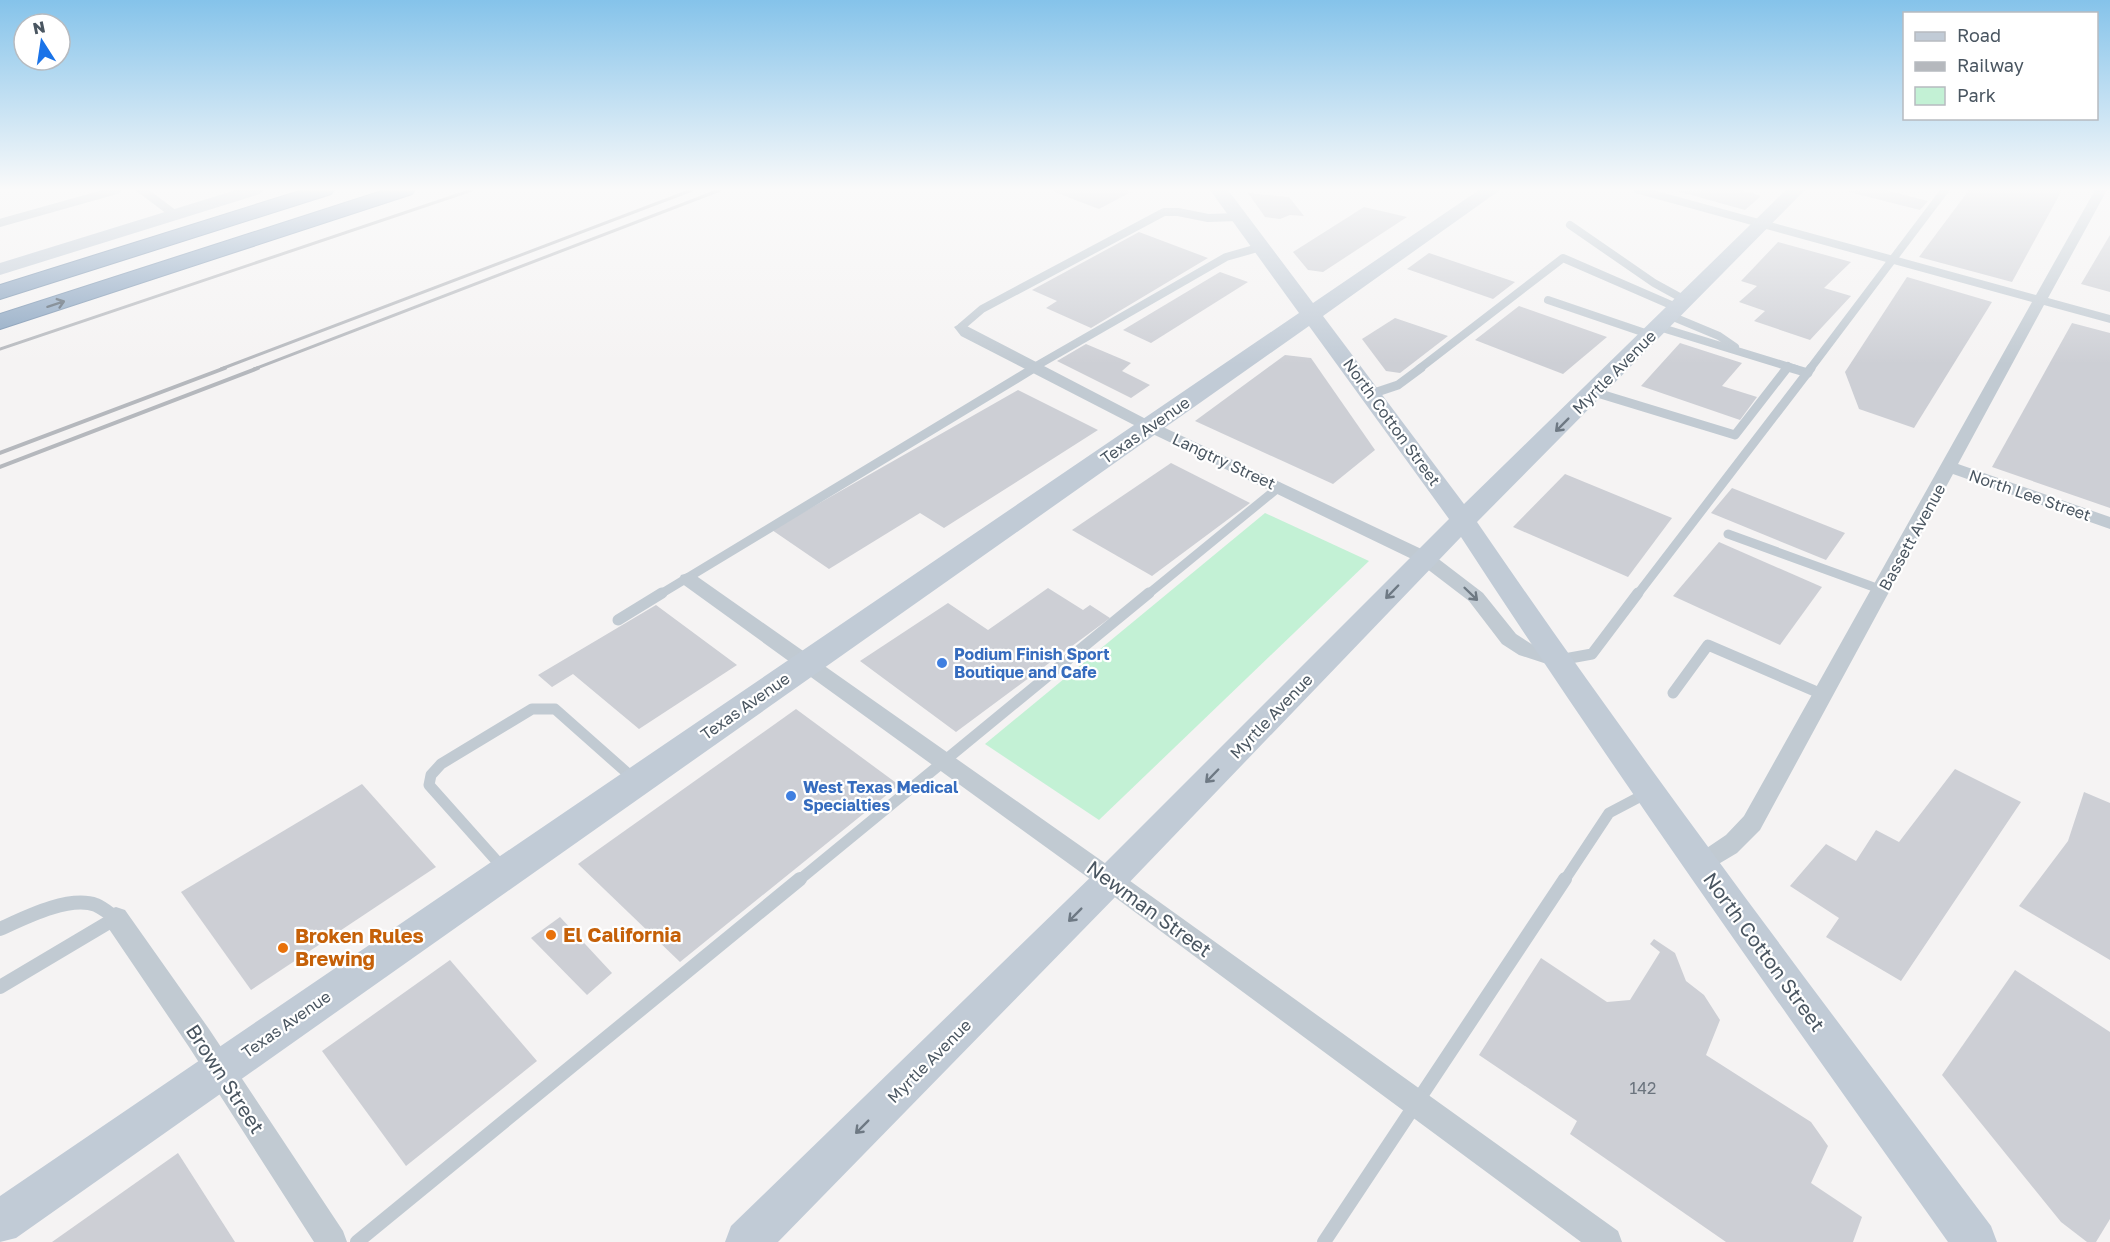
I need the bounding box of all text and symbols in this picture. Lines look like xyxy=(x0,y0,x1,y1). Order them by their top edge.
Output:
north arrow xyxy=(12,12,72,72)
legend xyxy=(1903,12,2098,120)
text: N xyxy=(31,16,47,38)
text: Road xyxy=(1957,24,2001,46)
text: Railway xyxy=(1957,54,2024,76)
text: Park xyxy=(1957,84,1996,106)
one-way arrow xyxy=(46,298,65,309)
street label: Myrtle Avenue xyxy=(1568,326,1660,418)
street label: North Cotton Street xyxy=(1339,354,1445,490)
street label: Texas Avenue xyxy=(1097,392,1193,468)
one-way arrow xyxy=(1554,417,1569,432)
street label: Langtry Street xyxy=(1169,428,1279,494)
street label: North Lee Street xyxy=(1966,465,2094,525)
street label: Bassett Avenue xyxy=(1874,480,1950,594)
one-way arrow xyxy=(1385,584,1400,599)
one-way arrow xyxy=(1464,587,1479,601)
place label: Podium Finish Sport Boutique and Cafe xyxy=(954,644,1110,682)
marker: Podium Finish Sport Boutique and Cafe xyxy=(935,656,949,670)
street label: Texas Avenue xyxy=(697,668,793,744)
street label: Myrtle Avenue xyxy=(1225,669,1317,763)
one-way arrow xyxy=(1204,769,1219,784)
place label: West Texas Medical Specialties xyxy=(803,777,959,815)
marker: West Texas Medical Specialties xyxy=(784,789,798,803)
street label: Newman Street xyxy=(1083,855,1217,961)
street label: North Cotton Street xyxy=(1699,867,1831,1036)
one-way arrow xyxy=(1067,908,1082,922)
place label: El California xyxy=(563,922,681,946)
place label: Broken Rules Brewing xyxy=(295,923,424,970)
marker: El California xyxy=(544,928,558,942)
marker: Broken Rules Brewing xyxy=(276,941,290,955)
street label: Texas Avenue xyxy=(238,986,334,1062)
street label: Myrtle Avenue xyxy=(883,1015,975,1107)
street label: Brown Street xyxy=(182,1019,270,1138)
house number: 142 xyxy=(1630,1078,1656,1098)
one-way arrow xyxy=(855,1119,870,1134)

